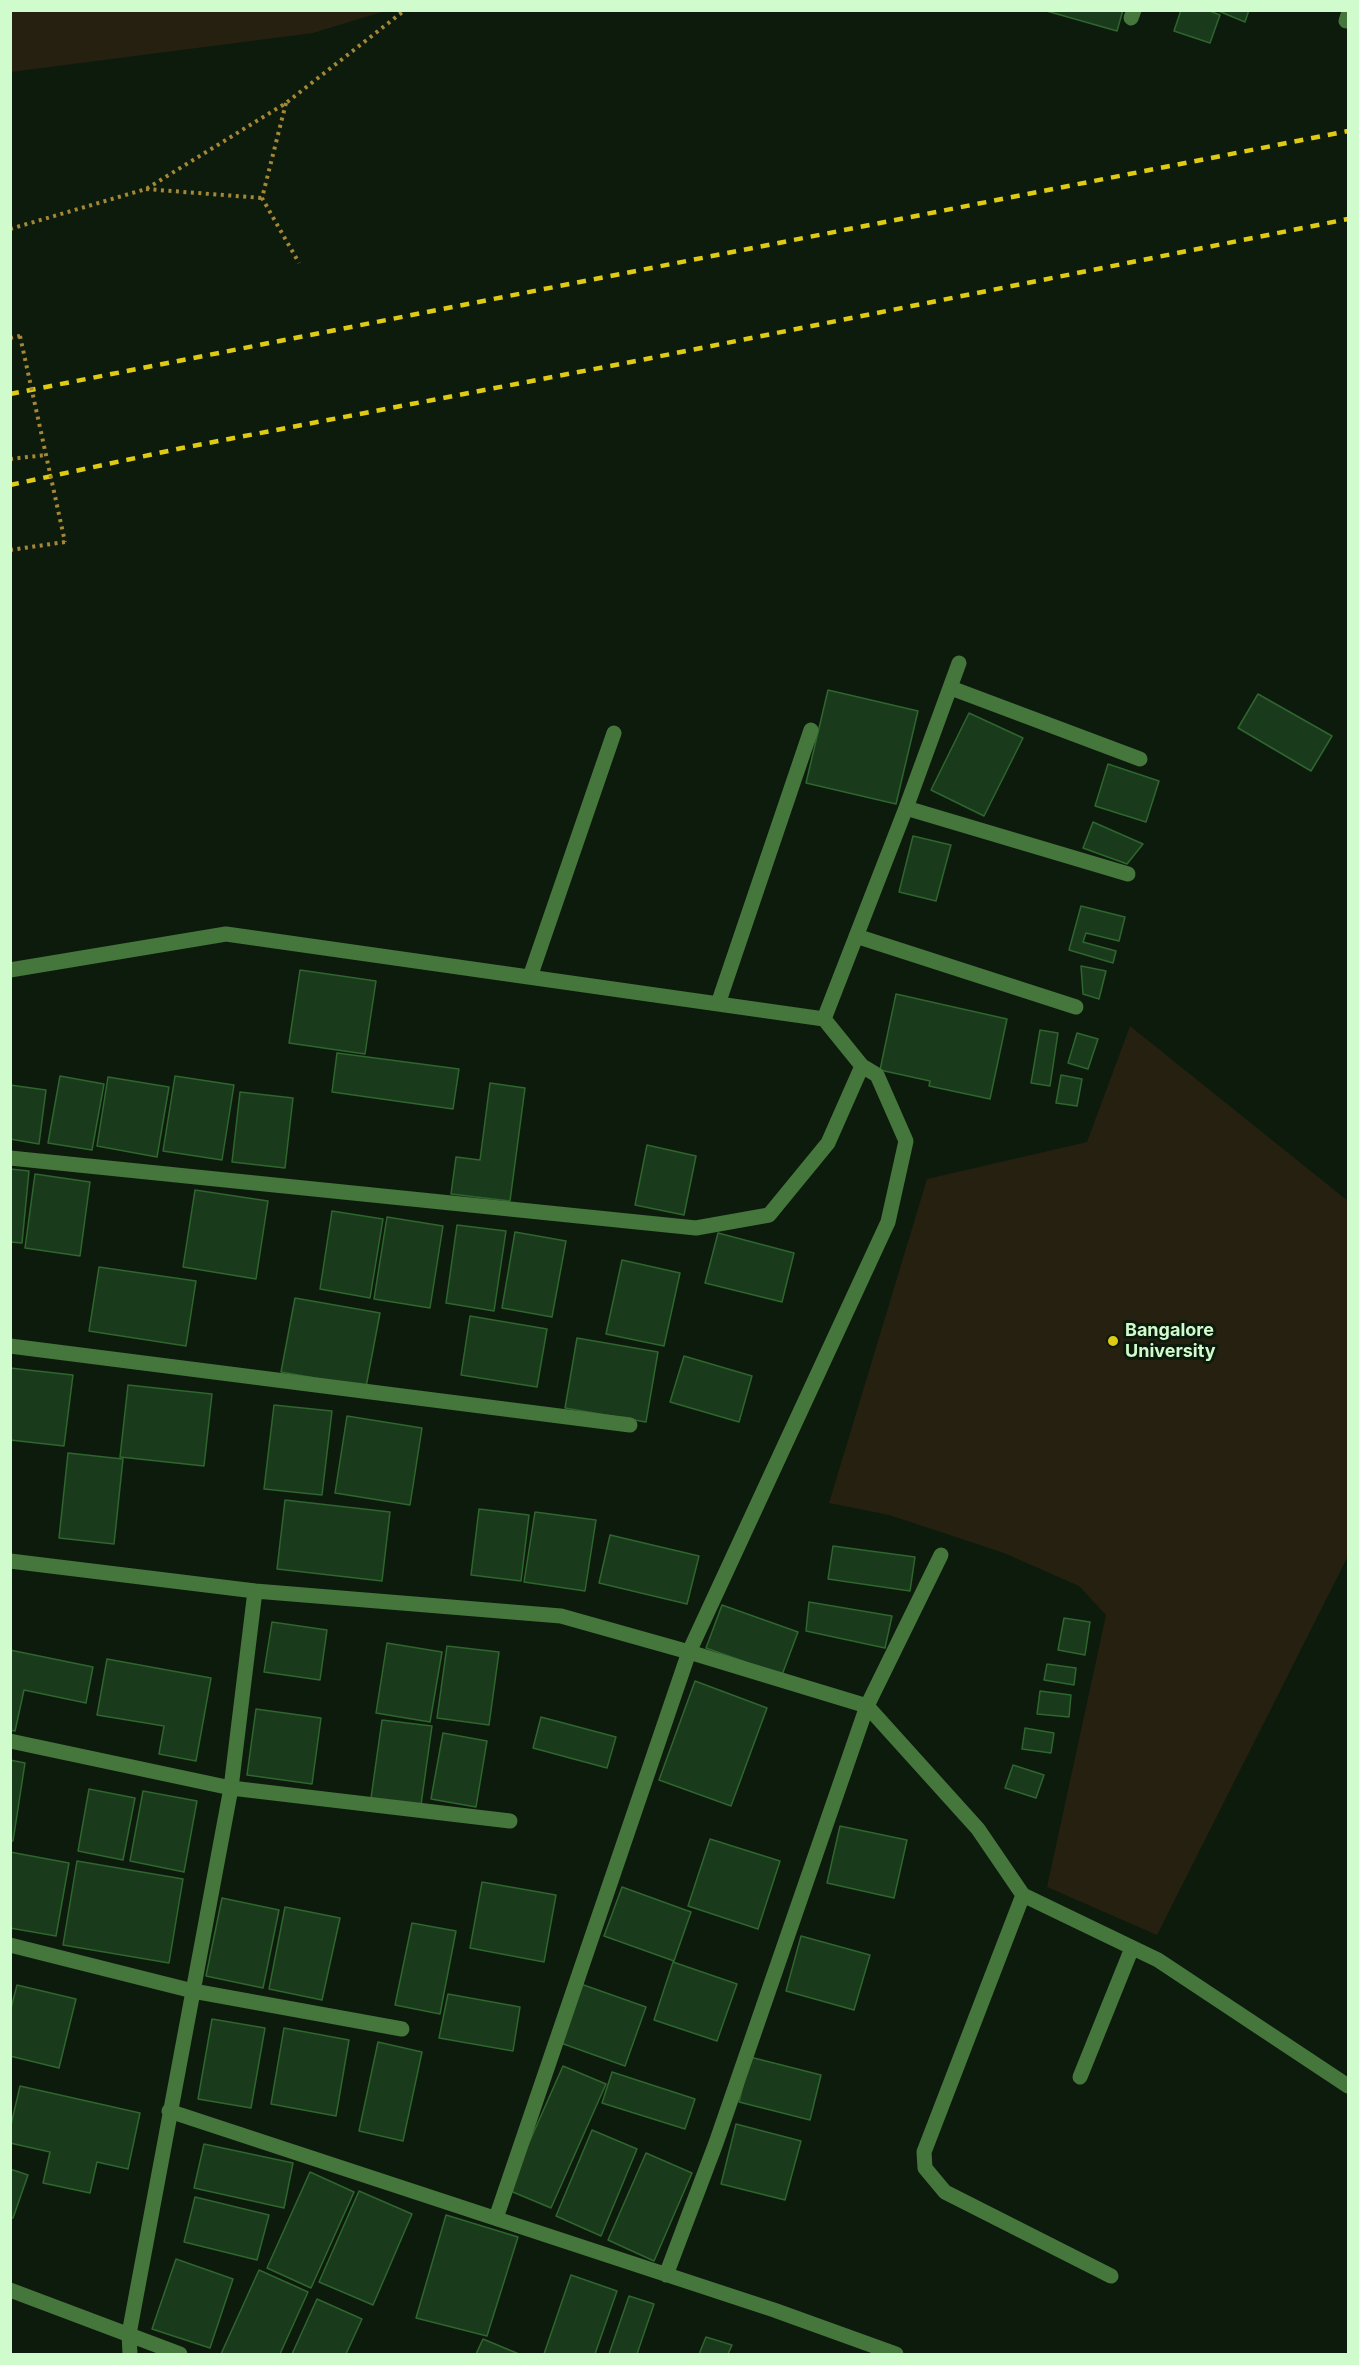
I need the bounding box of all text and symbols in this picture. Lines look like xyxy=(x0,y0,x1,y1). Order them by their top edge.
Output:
place label: Bangalore University xyxy=(1125,1320,1216,1362)
marker: Bangalore University xyxy=(1106,1334,1120,1348)

